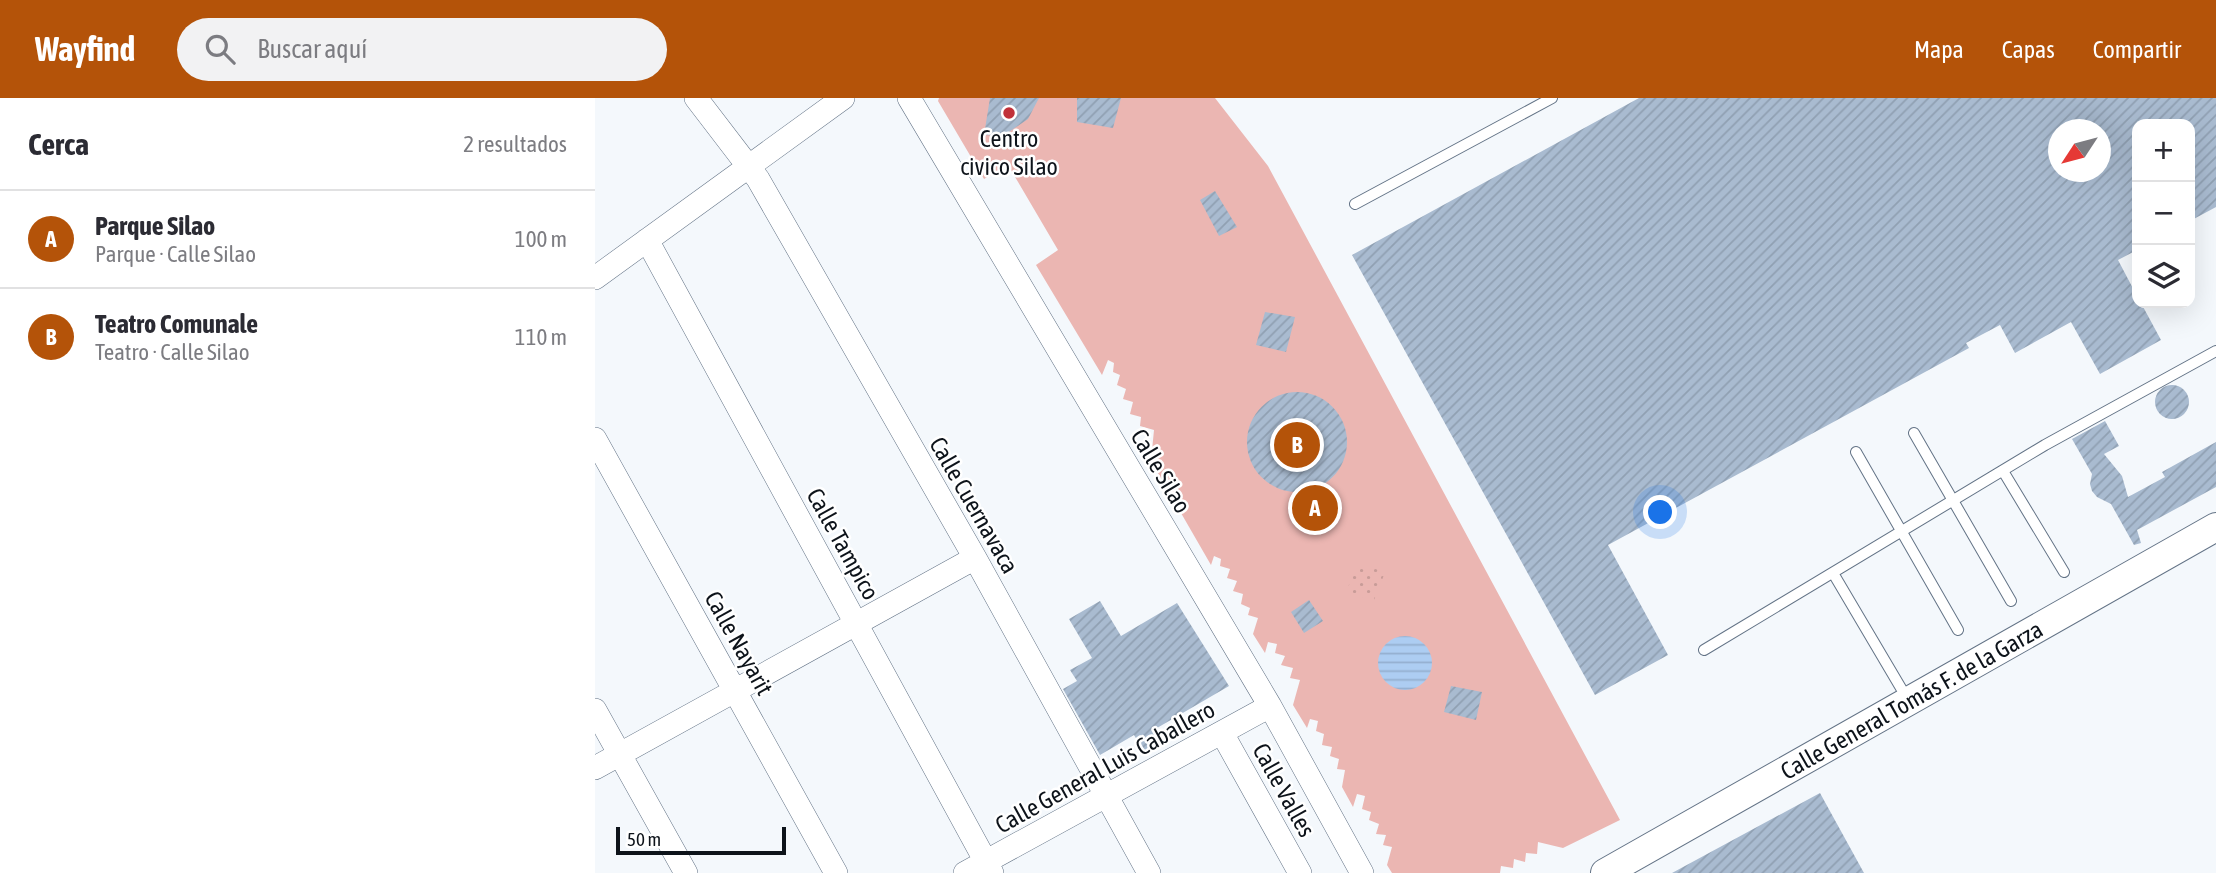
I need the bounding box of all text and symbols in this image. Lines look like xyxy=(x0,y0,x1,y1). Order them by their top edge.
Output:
search box xyxy=(177,18,667,81)
text: Wayfind xyxy=(35,30,135,68)
icon: search xyxy=(201,30,239,68)
text: Buscar aquí xyxy=(257,34,367,64)
text: Mapa xyxy=(1914,36,1964,63)
text: Capas xyxy=(2002,36,2055,63)
text: Compartir xyxy=(2093,36,2181,63)
marker: Centro civico Silao xyxy=(1001,105,1017,121)
north arrow xyxy=(2048,119,2111,182)
map controls xyxy=(2132,119,2195,308)
button: + xyxy=(2132,119,2195,182)
place label: Centro civico Silao xyxy=(960,125,1058,180)
text: Cerca xyxy=(28,127,89,161)
text: 2 resultados xyxy=(463,131,567,157)
button: − xyxy=(2132,182,2195,245)
text: Parque Silao xyxy=(95,211,215,241)
text: A xyxy=(45,226,57,252)
text: 100 m xyxy=(515,226,567,252)
text: Parque · Calle Silao xyxy=(95,241,256,267)
button: layers xyxy=(2132,245,2195,308)
text: Teatro Comunale xyxy=(95,309,258,339)
text: B xyxy=(46,324,56,350)
text: 110 m xyxy=(515,324,567,350)
text: Teatro · Calle Silao xyxy=(95,339,249,365)
pin: B xyxy=(1274,419,1320,471)
street label: Calle Silao xyxy=(1125,424,1197,518)
street label: Calle Cuernavaca xyxy=(924,432,1024,578)
pin: A xyxy=(1292,482,1338,534)
street label: Calle Tampico xyxy=(801,484,885,604)
your location xyxy=(1643,495,1677,529)
street label: Calle Nayarit xyxy=(699,586,779,700)
street label: Calle General Tomás F. de la Garza xyxy=(1776,615,2047,784)
street label: Calle General Luis Caballero xyxy=(991,695,1219,839)
street label: Calle Valles xyxy=(1247,739,1321,841)
scale bar xyxy=(616,824,786,856)
text: 50 m xyxy=(627,828,661,850)

